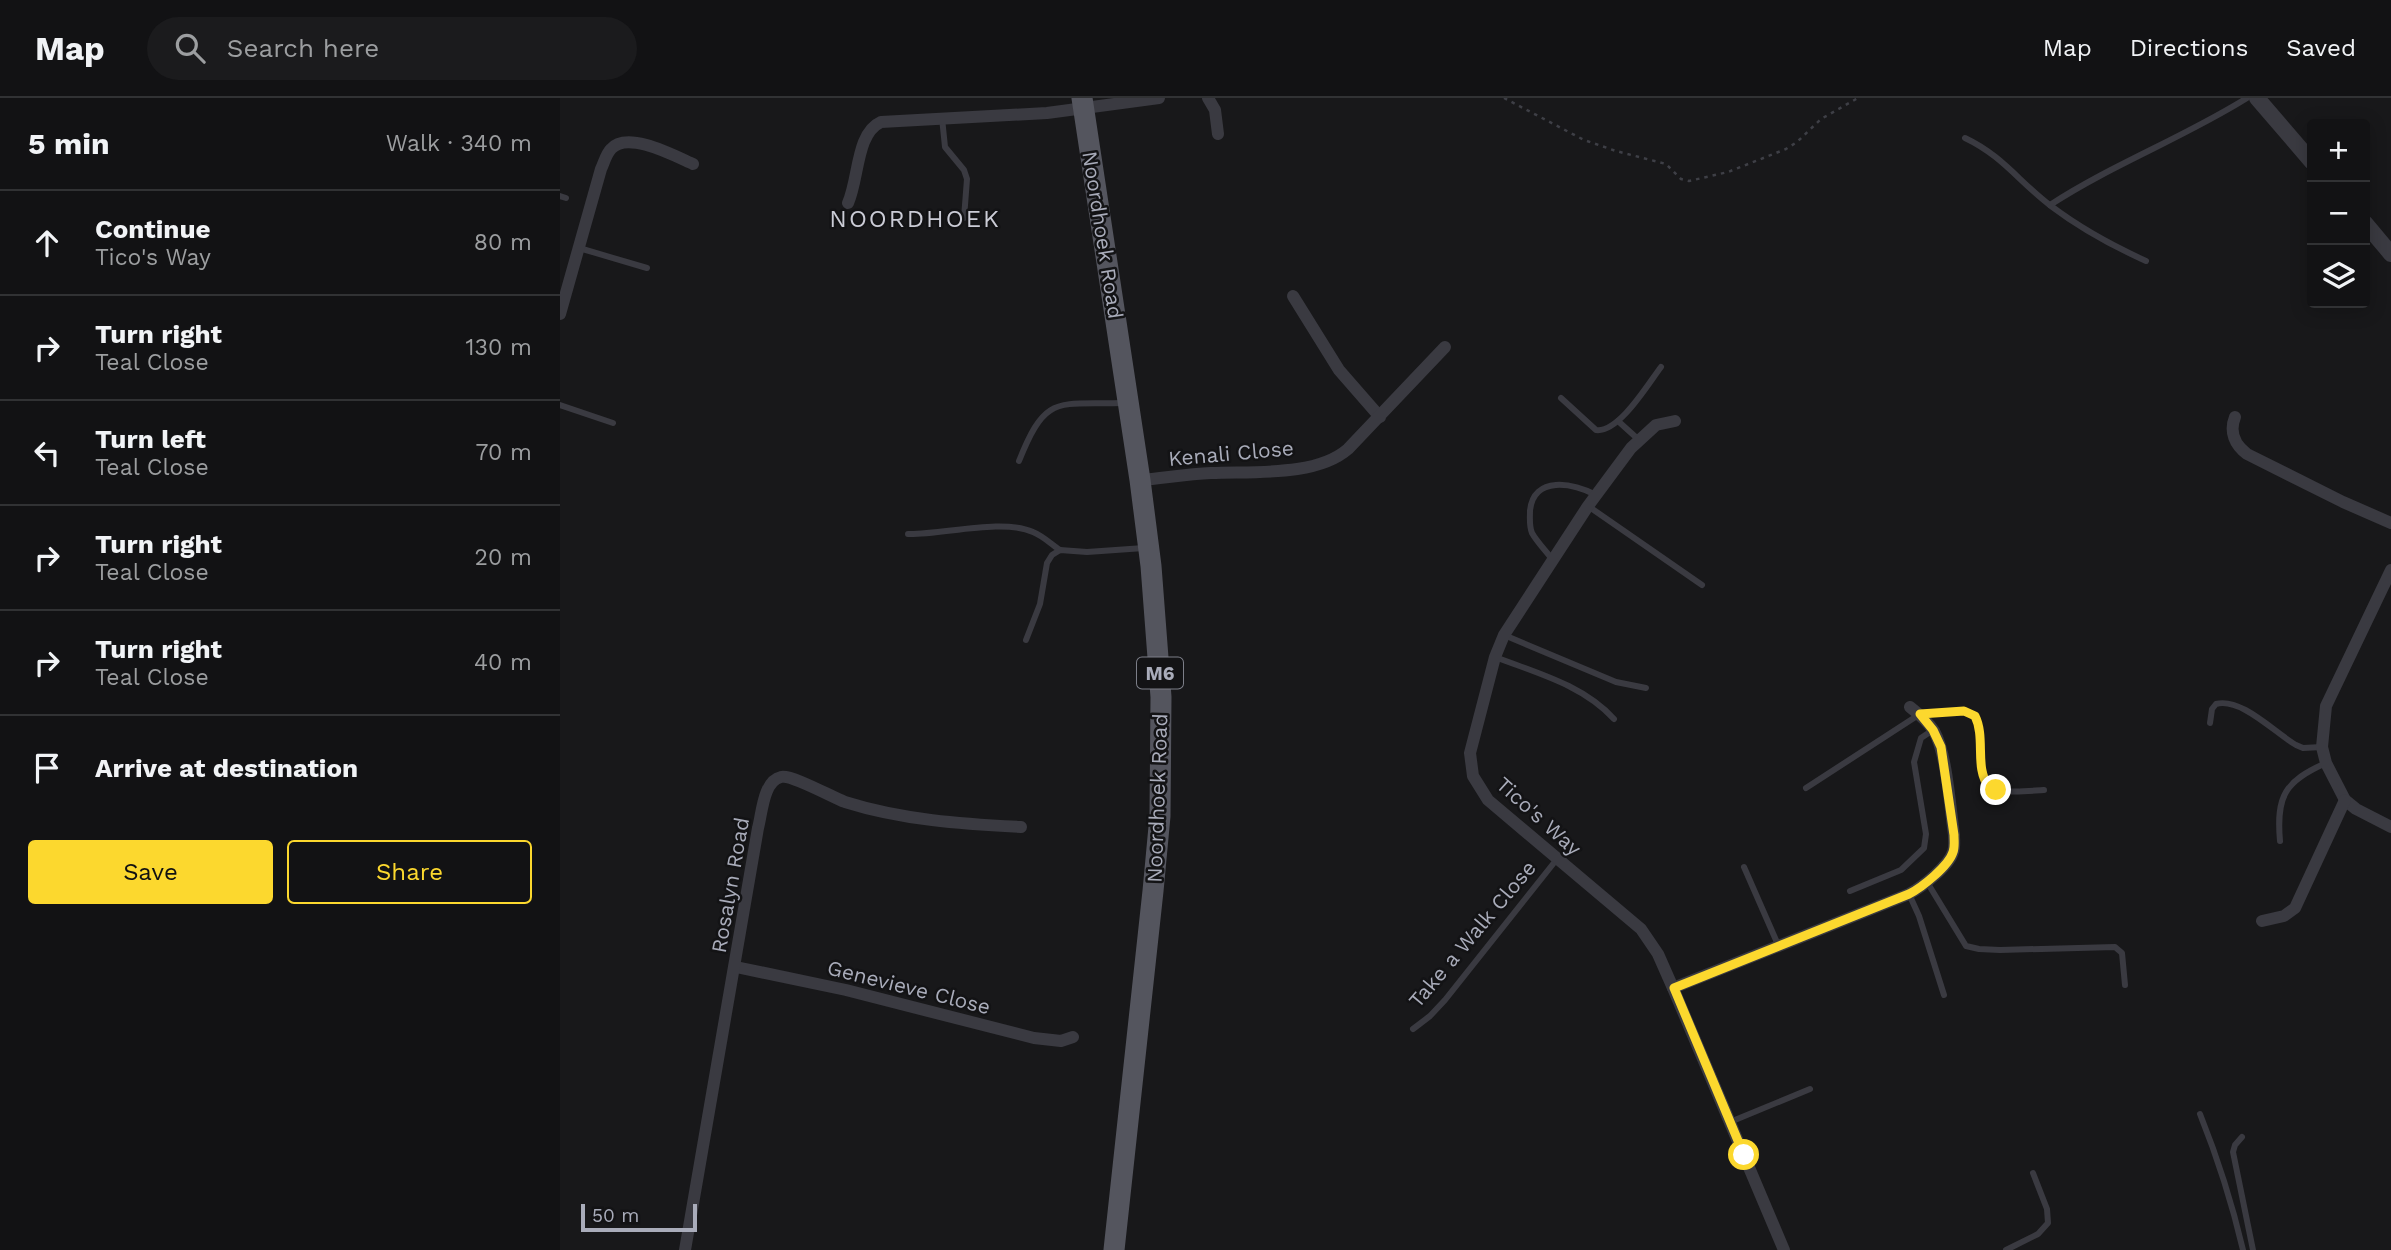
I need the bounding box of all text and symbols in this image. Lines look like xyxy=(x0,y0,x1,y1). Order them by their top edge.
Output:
search box xyxy=(147,17,637,80)
text: Map xyxy=(35,29,105,68)
icon: search xyxy=(171,29,209,67)
text: Search here xyxy=(227,33,379,63)
text: Map xyxy=(2043,34,2092,62)
text: Directions xyxy=(2130,34,2248,62)
text: Saved xyxy=(2286,34,2356,62)
map controls xyxy=(2307,119,2370,308)
button: + xyxy=(2307,119,2370,182)
text: 5 min xyxy=(28,126,110,161)
text: Walk · 340 m xyxy=(386,130,532,157)
street label: Noordhoek Road xyxy=(1077,149,1129,321)
button: − xyxy=(2307,182,2370,245)
district label: NOORDHOEK xyxy=(829,205,1001,233)
text: Continue xyxy=(95,214,211,244)
icon: ahead xyxy=(28,224,66,262)
text: 80 m xyxy=(474,229,532,256)
text: Tico's Way xyxy=(95,244,211,271)
button: layers xyxy=(2307,245,2370,308)
text: Turn right xyxy=(95,319,222,349)
icon: right xyxy=(28,329,66,367)
text: 130 m xyxy=(466,334,532,361)
text: Teal Close xyxy=(95,349,209,376)
text: Turn left xyxy=(95,424,206,454)
icon: left xyxy=(28,434,66,472)
street label: Kenali Close xyxy=(1167,435,1295,471)
text: 70 m xyxy=(475,439,532,466)
text: Teal Close xyxy=(95,454,209,481)
text: Turn right xyxy=(95,529,222,559)
icon: right xyxy=(28,539,66,577)
text: 20 m xyxy=(475,544,532,571)
text: Teal Close xyxy=(95,559,209,586)
text: Turn right xyxy=(95,634,222,664)
icon: right xyxy=(28,644,66,682)
text: 40 m xyxy=(474,649,532,676)
road number: M6 xyxy=(1137,658,1183,688)
text: Teal Close xyxy=(95,664,209,691)
street label: Noordhoek Road xyxy=(1142,713,1172,883)
icon: arrive xyxy=(28,749,66,787)
text: Arrive at destination xyxy=(95,753,358,783)
street label: Tico's Way xyxy=(1491,771,1587,861)
route end xyxy=(1980,774,2011,805)
street label: Rosalyn Road xyxy=(706,815,754,955)
button: Save xyxy=(28,840,273,904)
button: Share xyxy=(287,840,532,904)
street label: Take a Walk Close xyxy=(1403,855,1541,1013)
street label: Genevieve Close xyxy=(825,955,993,1019)
route start xyxy=(1728,1139,1759,1170)
scale bar xyxy=(581,1201,696,1233)
text: 50 m xyxy=(592,1204,639,1227)

